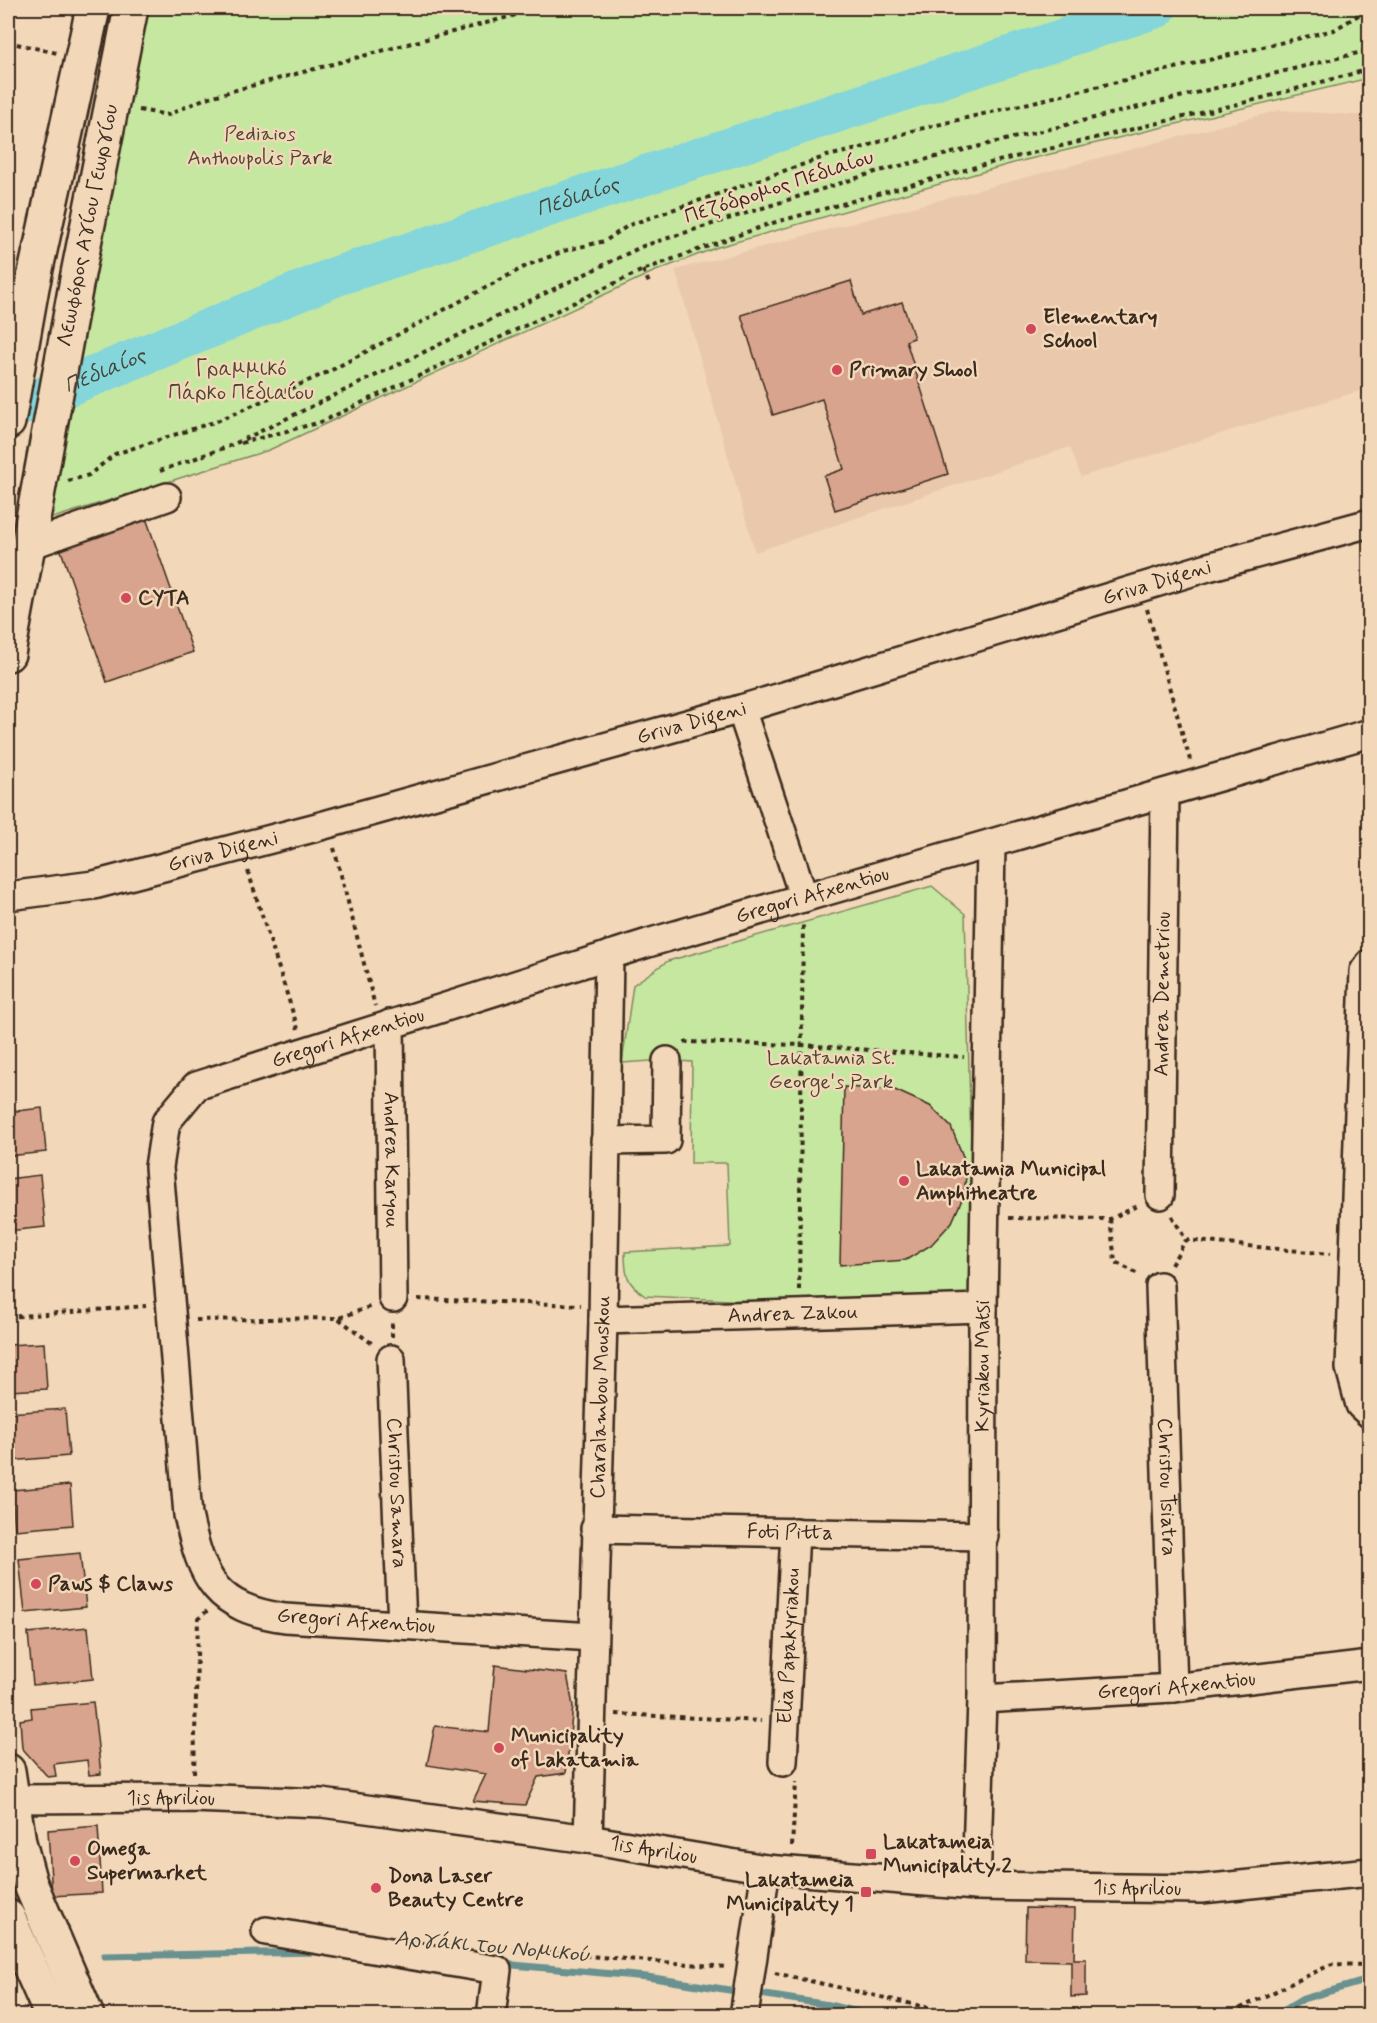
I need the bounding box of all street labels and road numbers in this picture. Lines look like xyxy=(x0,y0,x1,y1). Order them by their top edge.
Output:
street label: Λεωφόρος Αγίου Γεωργίου xyxy=(51,102,125,349)
street label: Πεζόδρομος Πεδιαίου xyxy=(681,143,877,231)
street label: Griva Digeni xyxy=(1099,553,1215,612)
street label: Griva Digeni xyxy=(633,694,750,751)
street label: Griva Digeni xyxy=(165,824,281,879)
street label: Gregori Afxentiou xyxy=(732,860,893,931)
street label: Andrea Demetriou xyxy=(1147,911,1178,1077)
street label: Gregori Afxentiou xyxy=(268,1001,428,1075)
street label: Andrea Karyou xyxy=(377,1092,406,1228)
street label: Charalambou Mouskou xyxy=(584,1295,617,1499)
street label: Andrea Zakou xyxy=(727,1298,859,1330)
street label: Kyriakou Matsi xyxy=(969,1300,997,1432)
street label: Christou Samara xyxy=(379,1417,414,1569)
street label: Christou Tsiatra xyxy=(1150,1417,1183,1556)
street label: Foti Pitta xyxy=(747,1518,833,1547)
street label: Elia Papakyriakou xyxy=(771,1567,807,1725)
street label: Gregori Afxentiou xyxy=(276,1601,436,1641)
street label: Gregori Afxentiou xyxy=(1097,1664,1257,1706)
street label: 1is Apriliou xyxy=(127,1784,216,1813)
street label: 1is Apriliou xyxy=(608,1829,699,1871)
street label: 1is Apriliou xyxy=(1093,1874,1182,1903)

